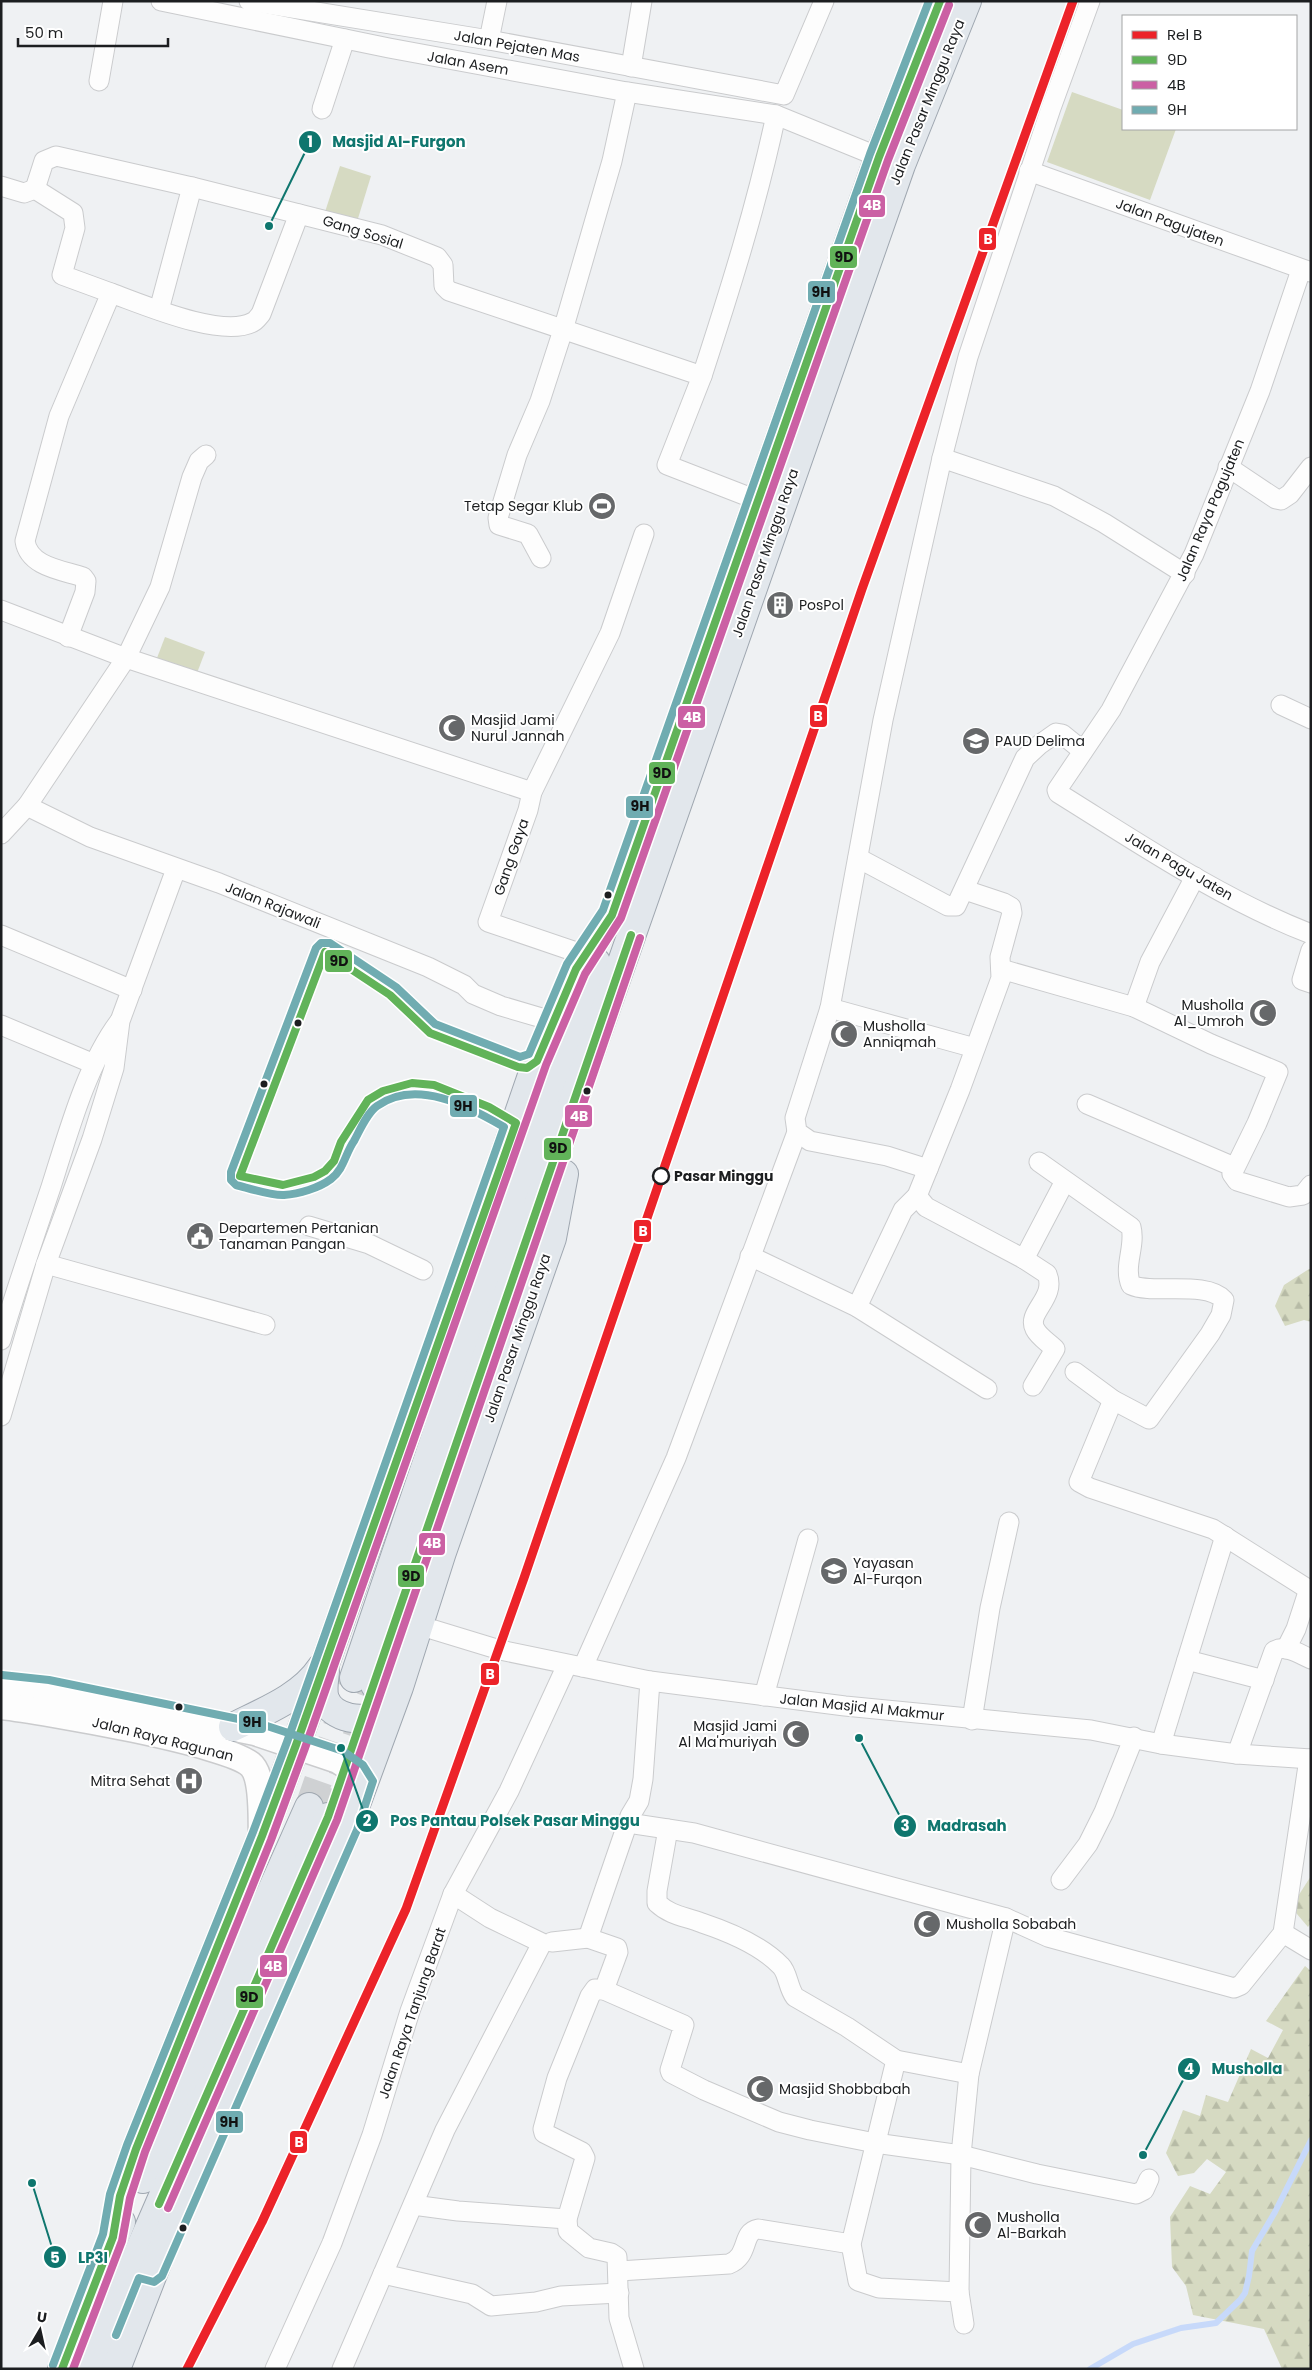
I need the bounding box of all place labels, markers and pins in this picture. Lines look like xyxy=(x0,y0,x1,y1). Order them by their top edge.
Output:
callout: Masjid AI-Furgon xyxy=(297,127,475,157)
sports icon: Tetap Segar Klub xyxy=(587,491,617,521)
place label: Tetap Segar Klub xyxy=(464,496,583,516)
building icon: PosPol xyxy=(765,590,795,620)
place label: PosPol xyxy=(799,595,844,615)
place label: Masjid Jami Nurul Jannah xyxy=(471,710,564,746)
mosque icon: Masjid Jami Nurul Jannah xyxy=(437,713,467,743)
school or university icon: PAUD Delima xyxy=(961,726,991,756)
place label: PAUD Delima xyxy=(995,731,1085,751)
unlabelled marker xyxy=(603,890,613,900)
place label: Musholla Al_Umroh xyxy=(1174,995,1244,1031)
mosque icon: Musholla Al_Umroh xyxy=(1248,998,1278,1028)
place label: Musholla Anniqmah xyxy=(863,1016,936,1052)
unlabelled marker xyxy=(293,1018,303,1028)
mosque icon: Musholla Anniqmah xyxy=(829,1019,859,1049)
unlabelled marker xyxy=(259,1079,269,1089)
unlabelled marker xyxy=(582,1086,592,1096)
place label: Pasar Minggu xyxy=(674,1166,773,1186)
marker: Pasar Minggu xyxy=(652,1167,670,1185)
place label: Departemen Pertanian Tanaman Pangan xyxy=(219,1218,379,1254)
public building icon: Departemen Pertanian Tanaman Pangan xyxy=(185,1221,215,1251)
place label: Yayasan Al-Furqon xyxy=(853,1553,922,1589)
school or university icon: Yayasan Al-Furqon xyxy=(819,1556,849,1586)
unlabelled marker xyxy=(174,1702,184,1712)
place label: Masjid Jami Al Ma'muriyah xyxy=(678,1716,777,1752)
mosque icon: Masjid Jami Al Ma'muriyah xyxy=(781,1719,811,1749)
hospital icon: Mitra Sehat xyxy=(174,1766,204,1796)
place label: Mitra Sehat xyxy=(91,1771,170,1791)
callout: Pos Pantau Polsek Pasar Minggu xyxy=(355,1806,650,1836)
callout: Madrasah xyxy=(892,1811,1017,1841)
mosque icon: Musholla Sobabah xyxy=(912,1909,942,1939)
place label: Musholla Sobabah xyxy=(946,1914,1076,1934)
callout: Musholla xyxy=(1176,2054,1292,2084)
mosque icon: Masjid Shobbabah xyxy=(745,2074,775,2104)
place label: Masjid Shobbabah xyxy=(779,2079,910,2099)
place label: Musholla Al-Barkah xyxy=(997,2207,1067,2243)
mosque icon: Musholla Al-Barkah xyxy=(963,2210,993,2240)
unlabelled marker xyxy=(178,2223,188,2233)
callout: LP3I xyxy=(43,2242,118,2272)

